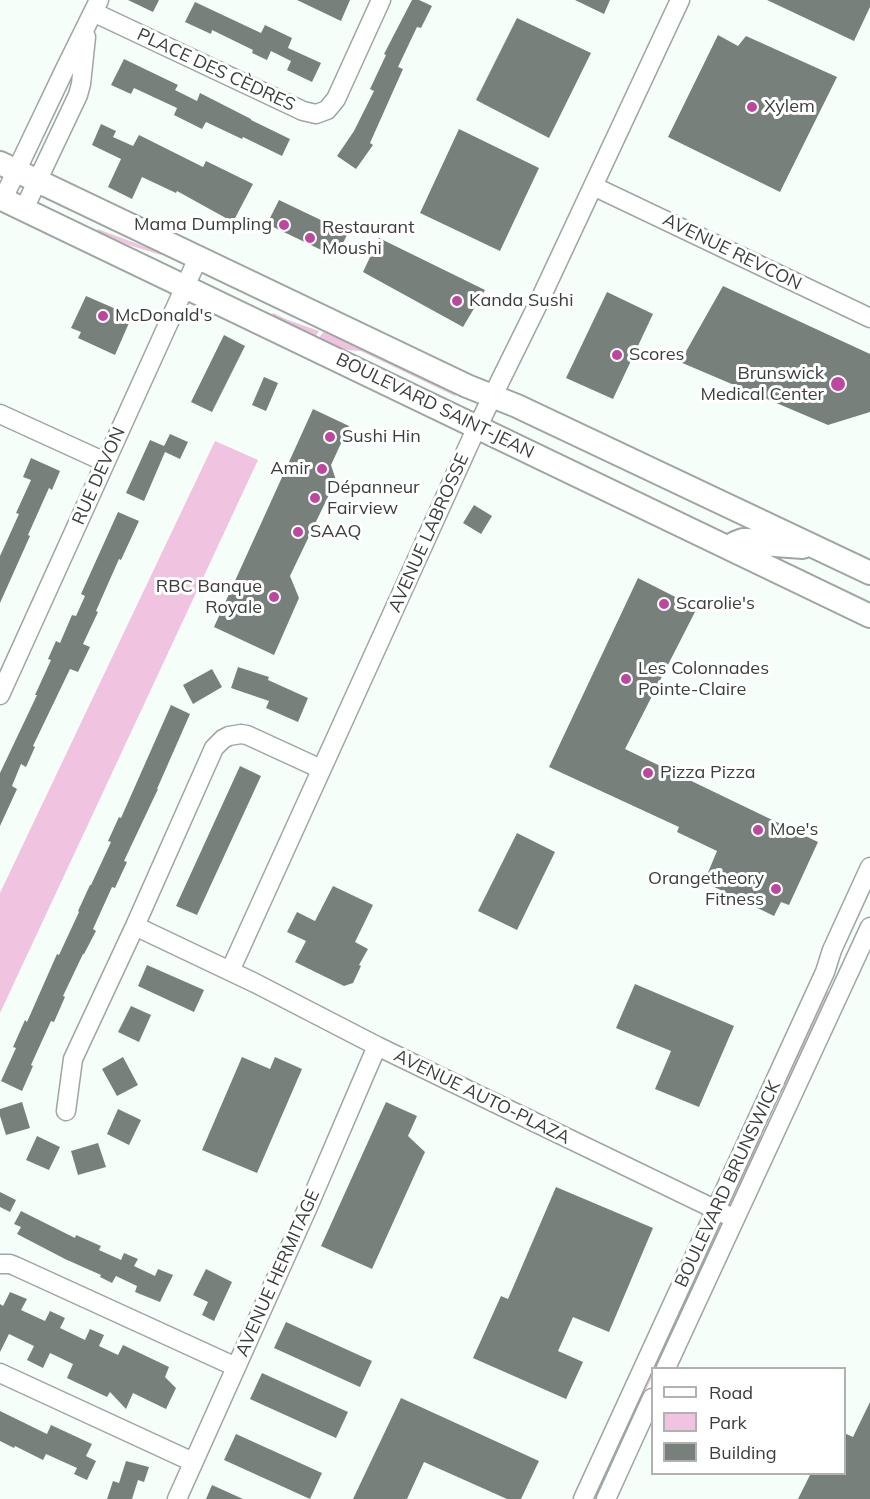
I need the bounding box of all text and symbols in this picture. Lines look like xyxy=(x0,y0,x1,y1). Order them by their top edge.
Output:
street label: PLACE DES CÈDRES xyxy=(134,24,298,116)
place label: Xylem xyxy=(764,96,815,118)
marker: Xylem xyxy=(745,100,759,114)
street label: AVENUE REVCON xyxy=(659,209,805,295)
place label: Mama Dumpling xyxy=(134,214,272,236)
place label: Restaurant Moushi xyxy=(322,217,414,260)
marker: Mama Dumpling xyxy=(277,218,291,232)
marker: Restaurant Moushi xyxy=(303,231,317,245)
place label: Kanda Sushi xyxy=(469,290,573,312)
marker: Kanda Sushi xyxy=(450,294,464,308)
place label: McDonald's xyxy=(115,305,212,327)
marker: McDonald's xyxy=(96,309,110,323)
place label: Scores xyxy=(629,344,684,366)
marker: Scores xyxy=(610,348,624,362)
street label: BOULEVARD SAINT-JEAN xyxy=(332,349,538,463)
place label: Brunswick Medical Center xyxy=(701,363,824,406)
marker: Brunswick Medical Center xyxy=(829,375,847,393)
street label: RUE DEVON xyxy=(68,424,130,528)
place label: Sushi Hin xyxy=(342,426,421,448)
marker: Sushi Hin xyxy=(323,430,337,444)
street label: AVENUE LABROSSE xyxy=(384,450,474,616)
place label: Amir xyxy=(270,458,310,480)
marker: Amir xyxy=(315,462,329,476)
place label: Dépanneur Fairview xyxy=(327,477,420,520)
marker: Dépanneur Fairview xyxy=(308,491,322,505)
place label: SAAQ xyxy=(310,521,361,543)
marker: SAAQ xyxy=(291,525,305,539)
place label: RBC Banque Royale xyxy=(156,576,262,618)
marker: RBC Banque Royale xyxy=(267,590,281,604)
place label: Scarolie's xyxy=(676,593,755,615)
marker: Scarolie's xyxy=(657,597,671,611)
place label: Les Colonnades Pointe-Claire xyxy=(638,658,769,700)
marker: Les Colonnades Pointe-Claire xyxy=(619,672,633,686)
place label: Pizza Pizza xyxy=(660,762,755,784)
marker: Pizza Pizza xyxy=(641,766,655,780)
place label: Moe's xyxy=(770,819,818,841)
marker: Moe's xyxy=(751,823,765,837)
place label: Orangetheory Fitness xyxy=(648,868,764,910)
marker: Orangetheory Fitness xyxy=(769,882,783,896)
street label: AVENUE AUTO-PLAZA xyxy=(390,1045,574,1149)
street label: BOULEVARD BRUNSWICK xyxy=(671,1077,785,1291)
street label: AVENUE HERMITAGE xyxy=(231,1186,325,1360)
legend xyxy=(651,1367,846,1475)
text: Road xyxy=(709,1381,753,1404)
text: Park xyxy=(709,1411,747,1434)
text: Building xyxy=(709,1441,777,1464)

